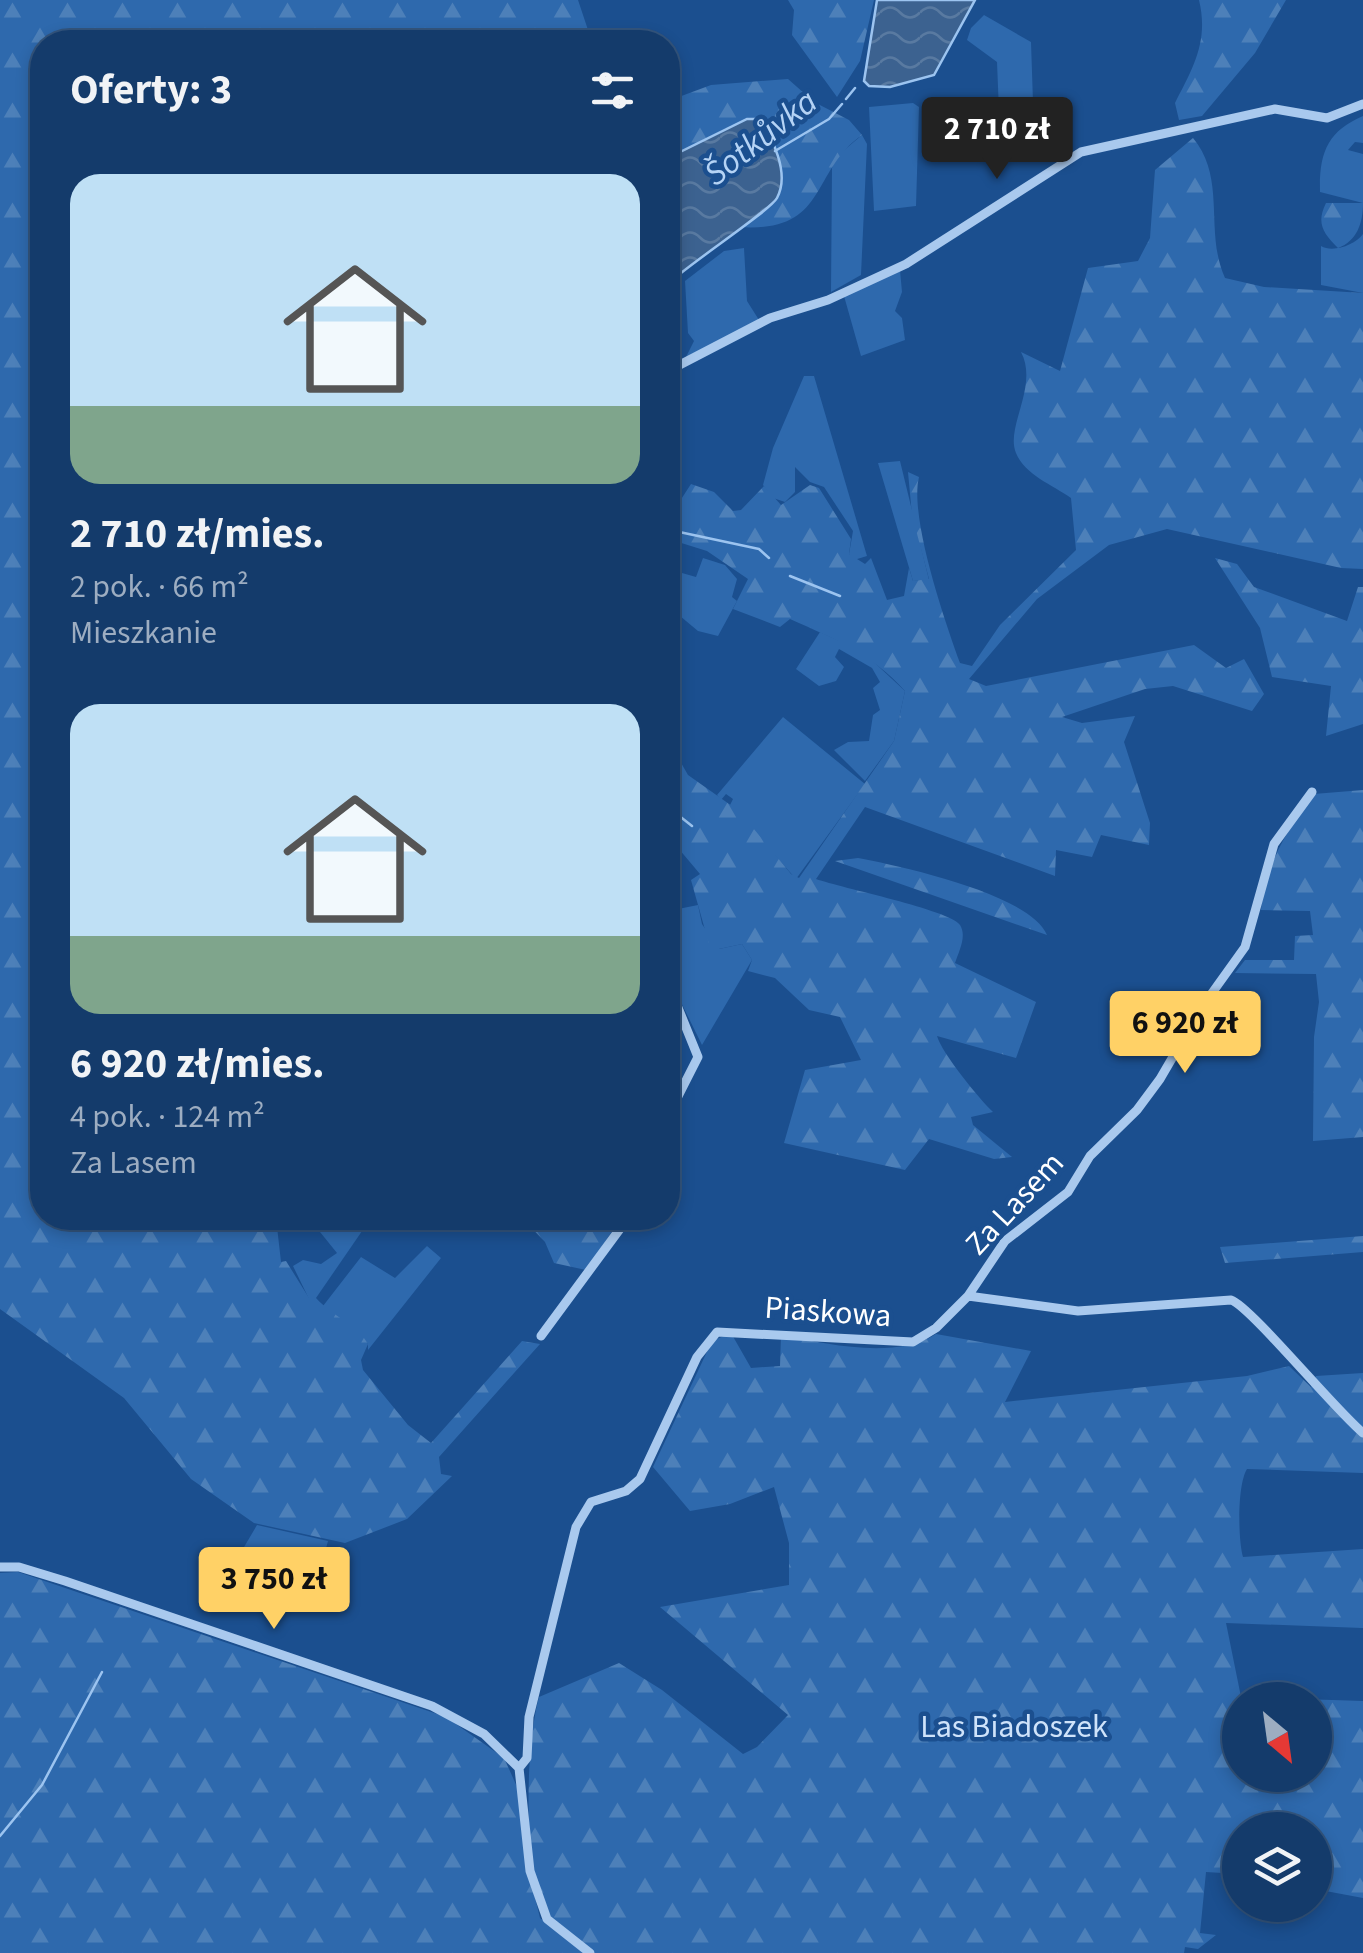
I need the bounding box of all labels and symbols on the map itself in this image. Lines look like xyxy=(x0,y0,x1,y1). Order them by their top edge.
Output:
water label: Šotkůvka xyxy=(693,77,828,198)
pin: 2 710 zł xyxy=(894,97,1100,182)
pin: 6 920 zł xyxy=(1082,991,1288,1076)
street label: Za Lasem xyxy=(955,1142,1075,1266)
street label: Piaskowa xyxy=(763,1285,893,1339)
pin: 3 750 zł xyxy=(171,1547,377,1632)
north arrow xyxy=(1222,1682,1332,1792)
park label: Las Biadoszek xyxy=(920,1704,1108,1750)

